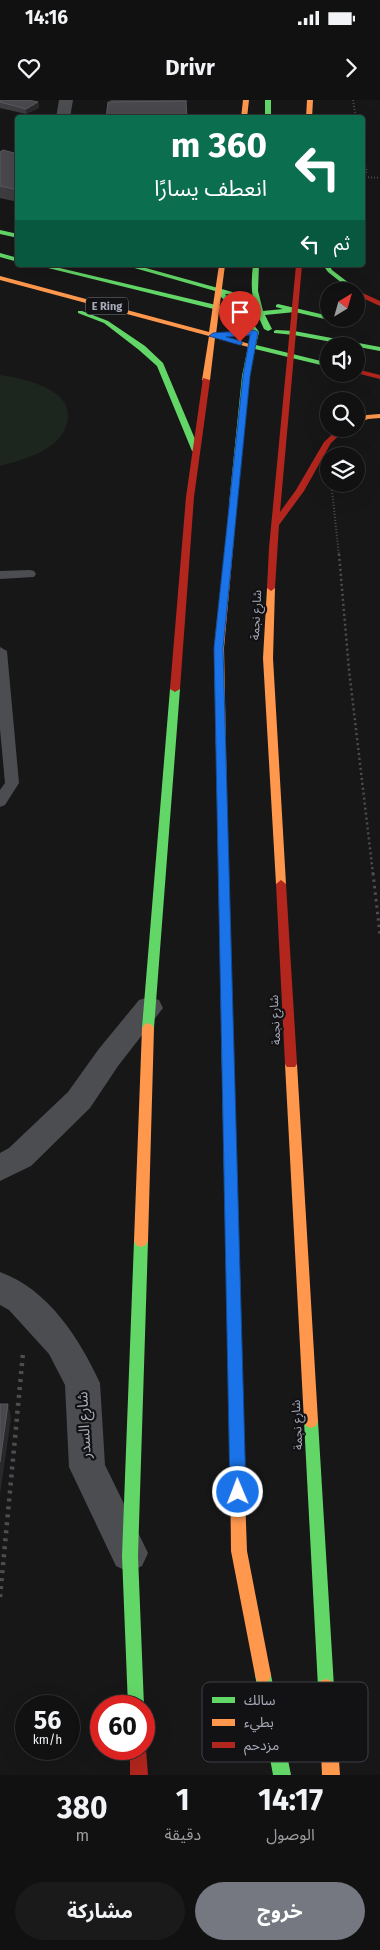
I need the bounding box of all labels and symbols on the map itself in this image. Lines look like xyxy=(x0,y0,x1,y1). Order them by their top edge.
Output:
north arrow xyxy=(320,282,365,328)
pin xyxy=(219,291,261,342)
road number: E Ring xyxy=(86,298,128,315)
street label: شارع نجمة xyxy=(248,590,266,641)
street label: شارع نجمة xyxy=(267,994,285,1045)
street label: شارع السدر xyxy=(73,1391,98,1460)
street label: شارع نجمة xyxy=(289,1399,307,1450)
position arrow xyxy=(211,1465,263,1517)
legend xyxy=(202,1682,368,1762)
text: سالك xyxy=(244,1692,276,1709)
speed limit sign: 60 xyxy=(90,1695,155,1760)
text: بطيء xyxy=(244,1714,274,1733)
text: مزدحم xyxy=(244,1737,279,1756)

